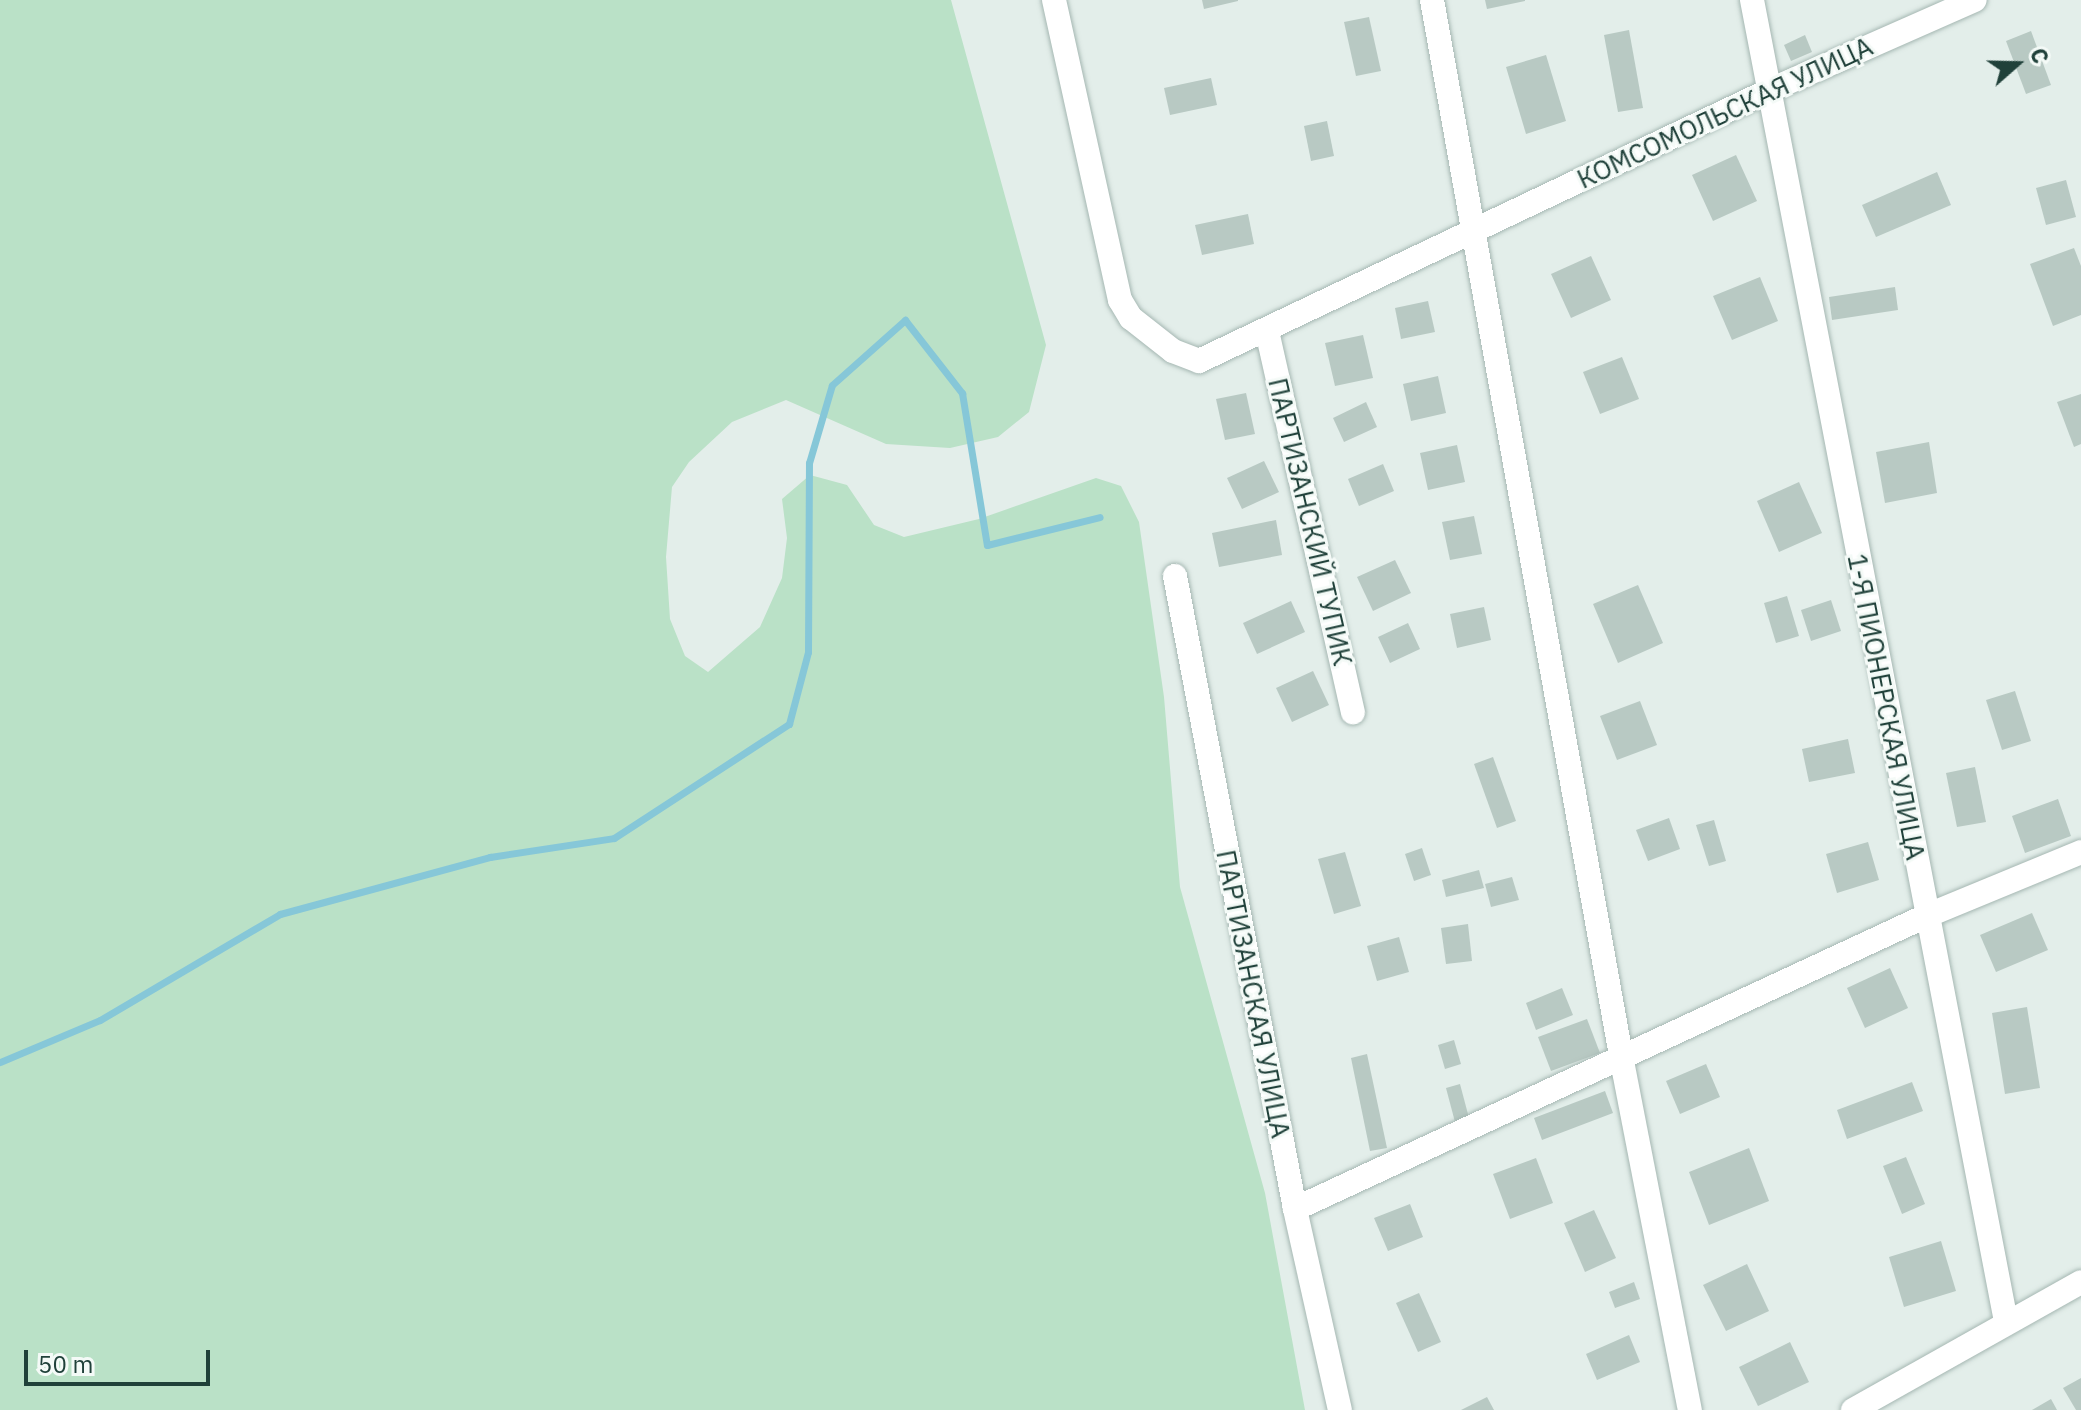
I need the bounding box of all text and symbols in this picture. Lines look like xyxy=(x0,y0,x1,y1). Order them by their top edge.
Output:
north arrow xyxy=(1977,24,2057,104)
street label: КОМСОМОЛЬСКАЯ УЛИЦА xyxy=(1572,31,1878,195)
text: С xyxy=(2024,44,2056,67)
street label: ПАРТИЗАНСКИЙ ТУПИК xyxy=(1262,375,1358,669)
street label: 1-Я ПИОНЕРСКАЯ УЛИЦА xyxy=(1841,551,1931,863)
street label: ПАРТИЗАНСКАЯ УЛИЦА xyxy=(1210,847,1296,1141)
scale bar xyxy=(28,1334,214,1384)
text: 50 m xyxy=(38,1348,93,1380)

